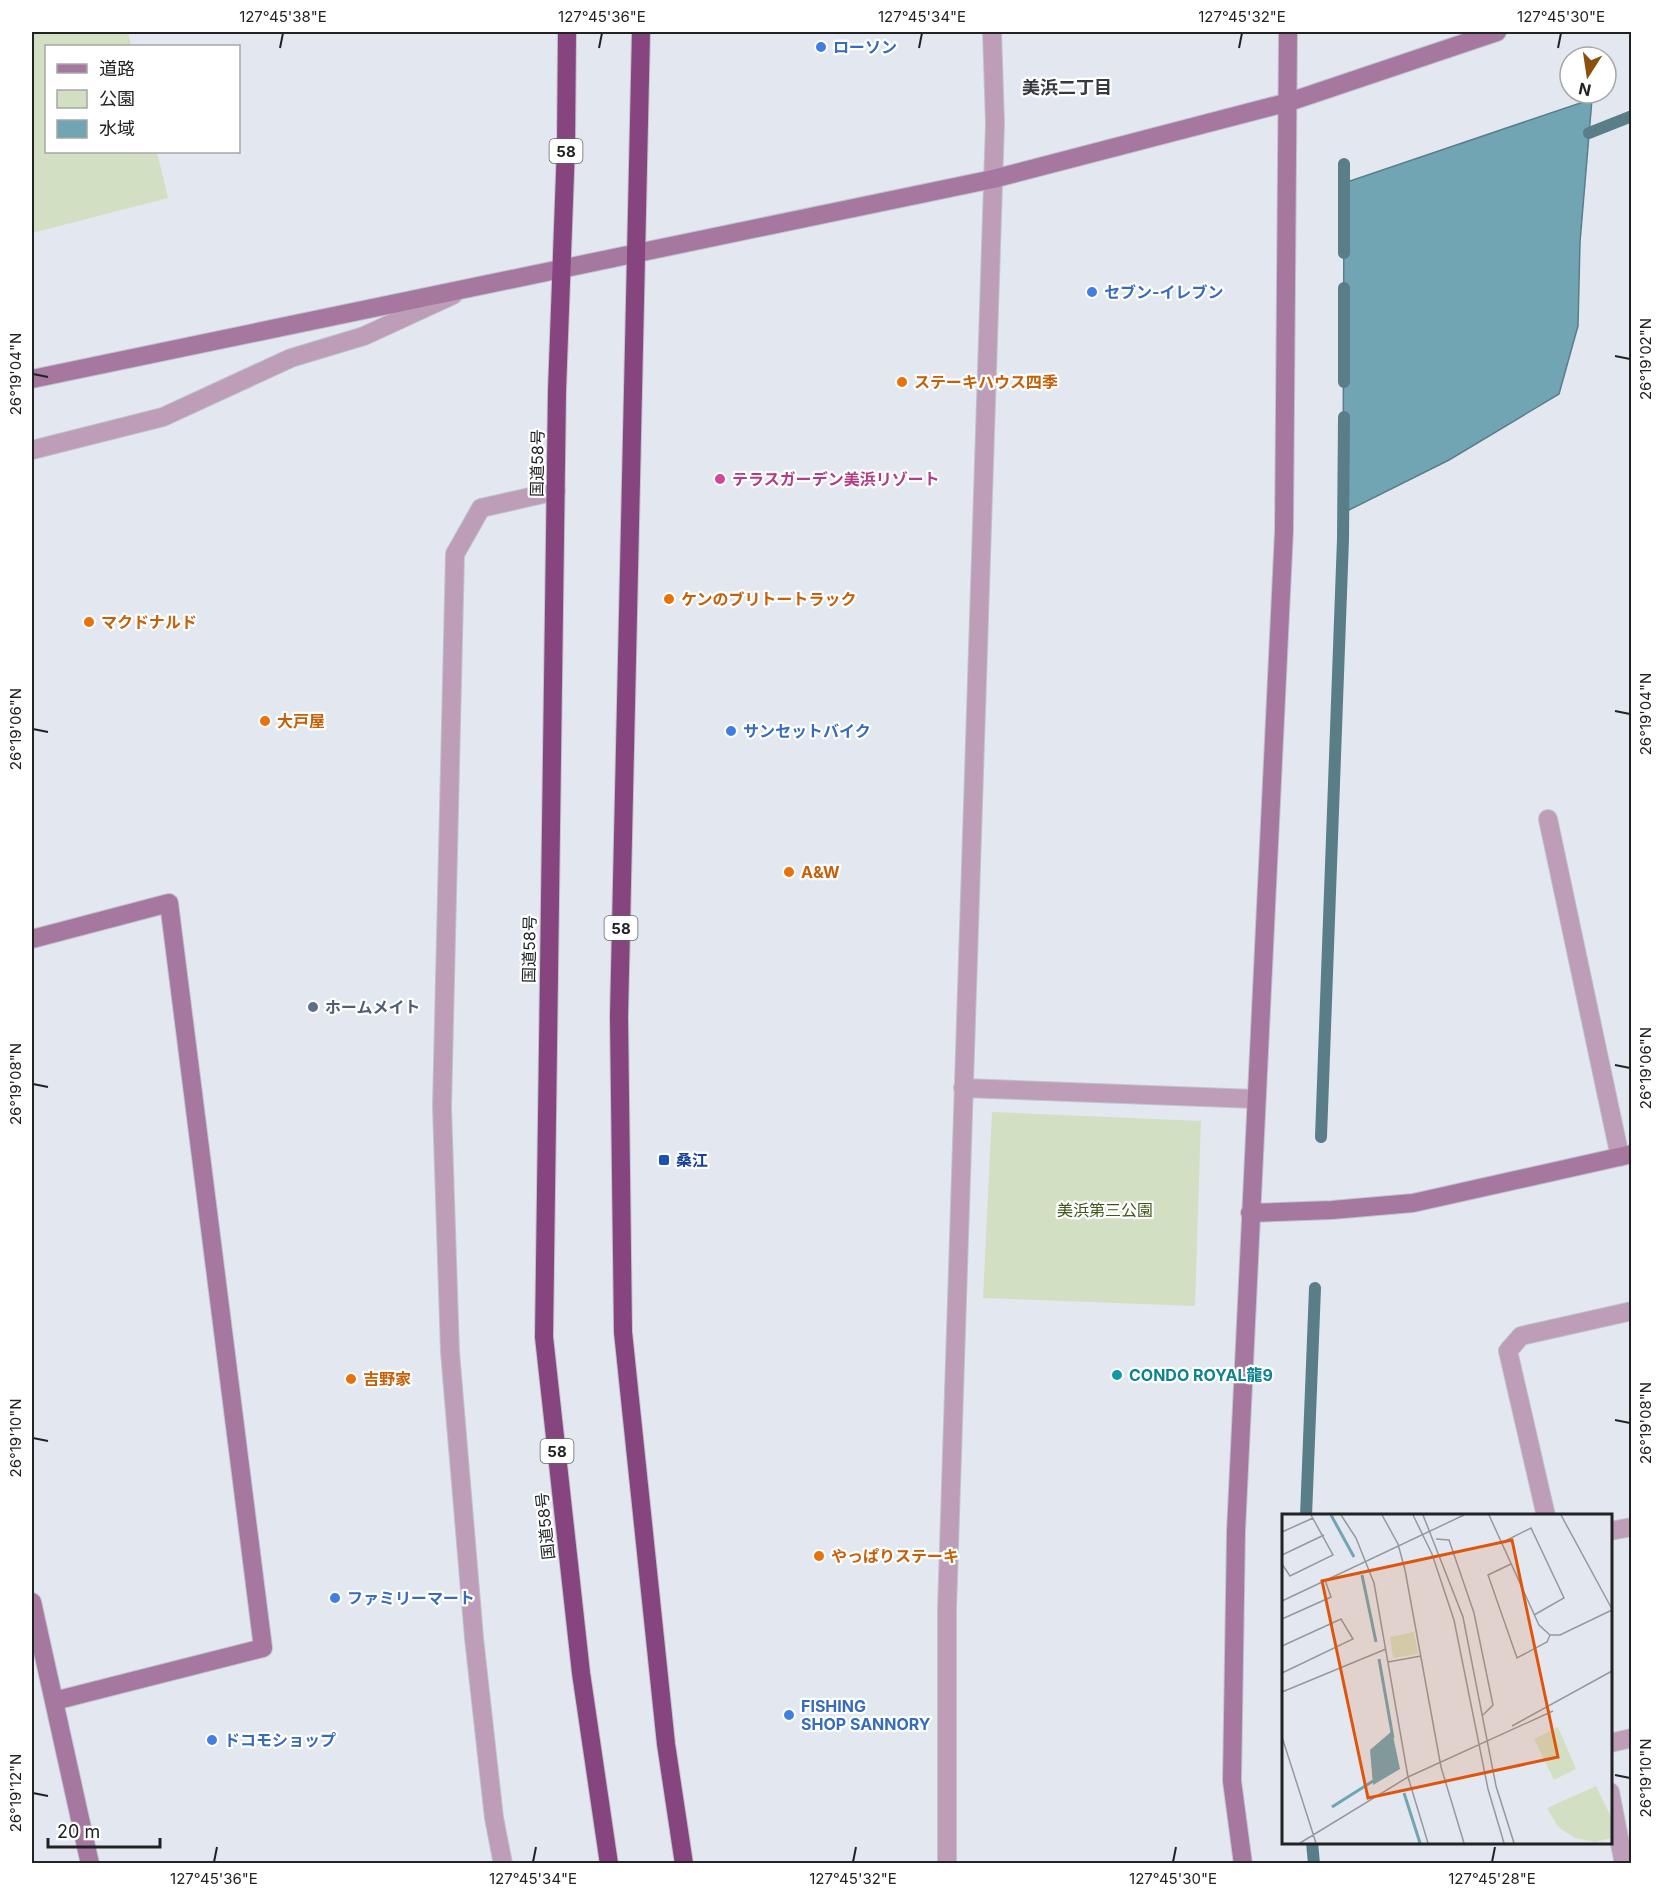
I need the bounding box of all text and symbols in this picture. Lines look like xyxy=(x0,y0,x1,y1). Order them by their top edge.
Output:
text: 127°45'38"E xyxy=(239,7,327,26)
text: 127°45'36"E xyxy=(558,7,646,26)
text: 127°45'34"E xyxy=(878,7,966,26)
text: 127°45'32"E xyxy=(1198,7,1286,26)
text: 127°45'30"E xyxy=(1517,7,1605,26)
place label: ローソン xyxy=(833,37,897,57)
marker: ローソン xyxy=(814,40,828,54)
legend xyxy=(45,45,240,153)
north arrow xyxy=(1558,45,1618,105)
text: 道路 xyxy=(99,58,135,79)
district label: 美浜二丁目 xyxy=(1022,77,1112,98)
text: N xyxy=(1577,79,1593,101)
text: 公園 xyxy=(99,88,135,109)
text: 水域 xyxy=(99,118,135,139)
road number: 58 xyxy=(550,139,582,163)
place label: セブン-イレブン xyxy=(1104,282,1224,302)
marker: セブン-イレブン xyxy=(1085,285,1099,299)
text: 26°19'02"N xyxy=(1636,318,1655,400)
text: 26°19'04"N xyxy=(6,333,25,415)
place label: ステーキハウス四季 xyxy=(914,372,1058,392)
marker: ステーキハウス四季 xyxy=(895,375,909,389)
street label: 国道58号 xyxy=(526,429,548,497)
place label: テラスガーデン美浜リゾート xyxy=(732,469,940,489)
marker: テラスガーデン美浜リゾート xyxy=(713,472,727,486)
place label: ケンのブリトートラック xyxy=(681,589,857,609)
marker: ケンのブリトートラック xyxy=(662,592,676,606)
place label: マクドナルド xyxy=(101,612,197,632)
marker: マクドナルド xyxy=(82,615,96,629)
text: 26°19'04"N xyxy=(1636,673,1655,755)
text: 26°19'06"N xyxy=(6,688,25,770)
place label: 大戸屋 xyxy=(277,711,325,731)
marker: 大戸屋 xyxy=(258,714,272,728)
place label: サンセットバイク xyxy=(743,721,871,741)
marker: サンセットバイク xyxy=(724,724,738,738)
place label: A&W xyxy=(801,862,840,882)
marker: A&W xyxy=(782,865,796,879)
street label: 国道58号 xyxy=(518,915,540,983)
road number: 58 xyxy=(604,916,638,940)
place label: ホームメイト xyxy=(325,997,421,1017)
marker: ホームメイト xyxy=(306,1000,320,1014)
text: 26°19'06"N xyxy=(1636,1027,1655,1109)
text: 26°19'08"N xyxy=(6,1043,25,1125)
place label: 桑江 xyxy=(676,1150,708,1170)
marker: 桑江 xyxy=(657,1153,671,1167)
park label: 美浜第三公園 xyxy=(1057,1200,1153,1220)
place label: CONDO ROYAL龍9 xyxy=(1129,1365,1273,1385)
marker: CONDO ROYAL龍9 xyxy=(1110,1368,1124,1382)
place label: 吉野家 xyxy=(363,1369,411,1389)
marker: 吉野家 xyxy=(344,1372,358,1386)
text: 26°19'08"N xyxy=(1636,1382,1655,1464)
text: 26°19'10"N xyxy=(6,1398,25,1478)
road number: 58 xyxy=(540,1439,574,1463)
street label: 国道58号 xyxy=(532,1491,558,1561)
inset map xyxy=(1282,1514,1612,1844)
place label: やっぱりステーキ xyxy=(831,1546,959,1566)
marker: やっぱりステーキ xyxy=(812,1549,826,1563)
place label: ファミリーマート xyxy=(347,1588,475,1608)
marker: ファミリーマート xyxy=(328,1591,342,1605)
place label: FISHING SHOP SANNORY xyxy=(801,1696,931,1734)
marker: FISHING SHOP SANNORY xyxy=(782,1708,796,1722)
place label: ドコモショップ xyxy=(224,1730,336,1750)
marker: ドコモショップ xyxy=(205,1733,219,1747)
text: 26°19'10"N xyxy=(1636,1738,1655,1818)
text: 26°19'12"N xyxy=(6,1754,25,1832)
scale bar xyxy=(48,1811,160,1849)
text: 20 m xyxy=(57,1821,100,1842)
text: 127°45'36"E xyxy=(170,1869,258,1888)
text: 127°45'34"E xyxy=(489,1869,577,1888)
text: 127°45'32"E xyxy=(809,1869,897,1888)
text: 127°45'30"E xyxy=(1129,1869,1217,1888)
text: 127°45'28"E xyxy=(1448,1869,1536,1888)

